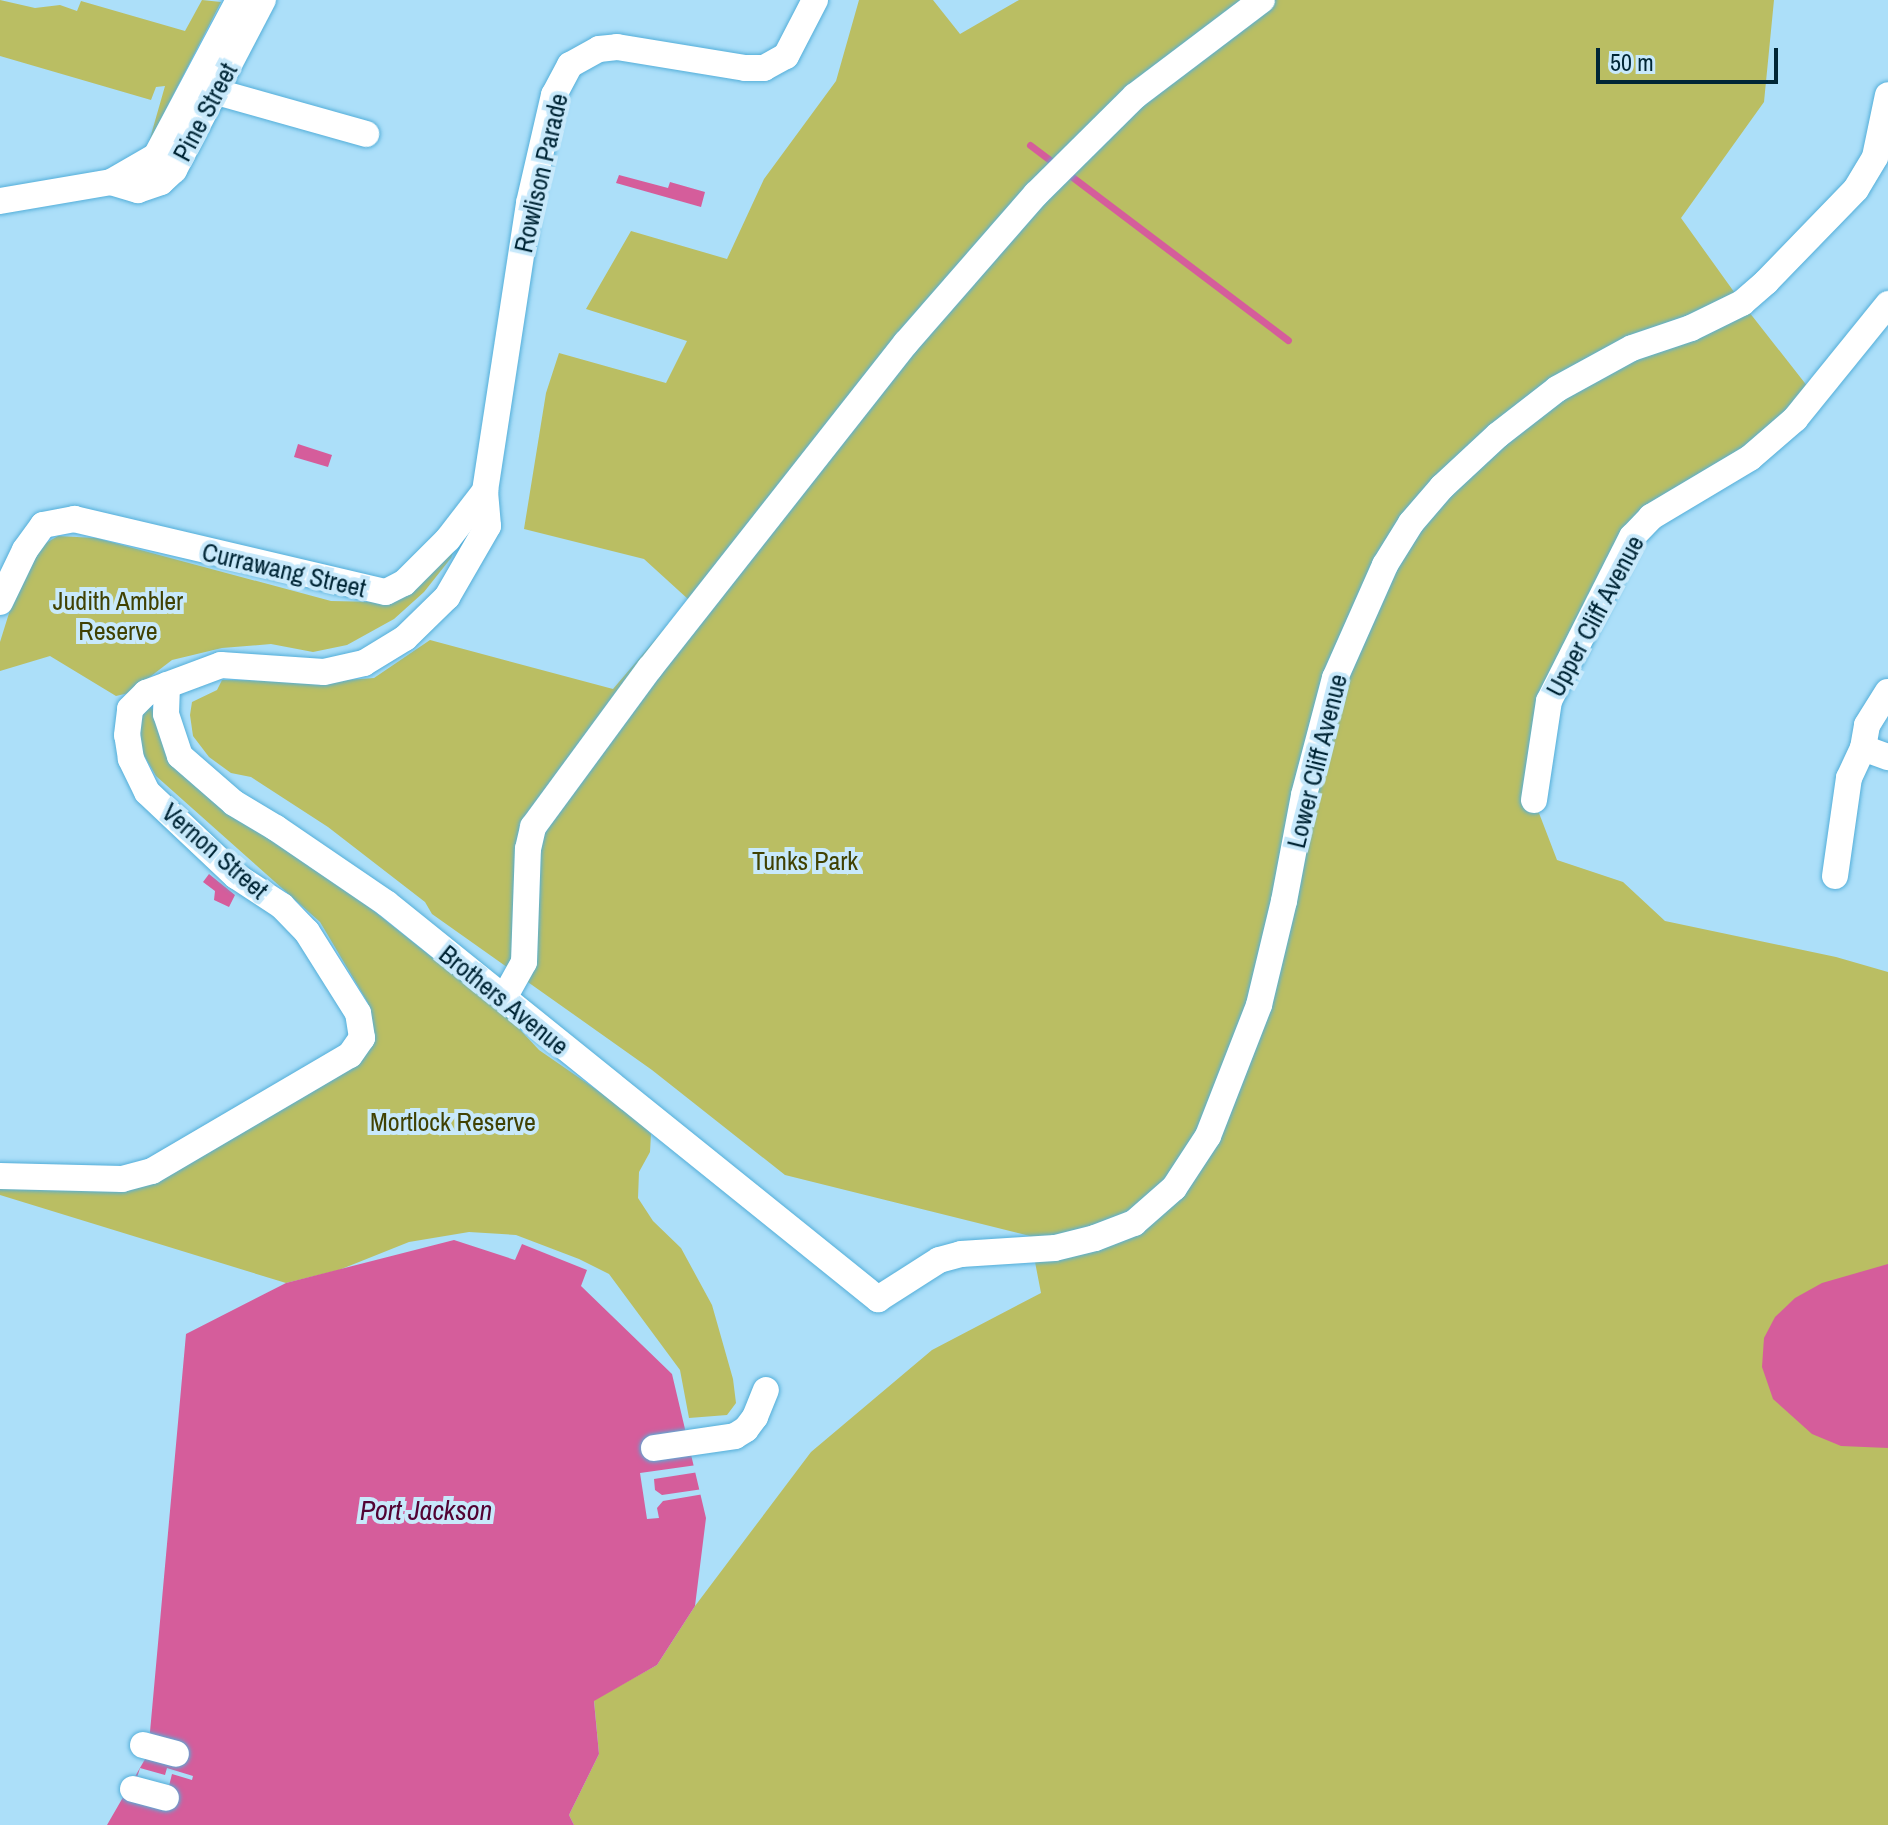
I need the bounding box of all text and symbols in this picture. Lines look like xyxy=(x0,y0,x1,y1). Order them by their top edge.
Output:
scale bar xyxy=(1600,32,1782,82)
text: 50 m xyxy=(1610,46,1654,78)
street label: Pine Street xyxy=(166,58,244,166)
street label: Rowlison Parade xyxy=(508,90,574,256)
street label: Upper Cliff Avenue xyxy=(1539,529,1651,703)
street label: Currawang Street xyxy=(199,536,369,604)
park label: Judith Ambler Reserve xyxy=(52,585,184,646)
street label: Lower Cliff Avenue xyxy=(1280,670,1354,852)
street label: Vernon Street xyxy=(156,796,274,906)
park label: Tunks Park xyxy=(752,845,858,877)
street label: Brothers Avenue xyxy=(433,938,575,1062)
park label: Mortlock Reserve xyxy=(370,1106,536,1138)
water label: Port Jackson xyxy=(360,1493,492,1527)

